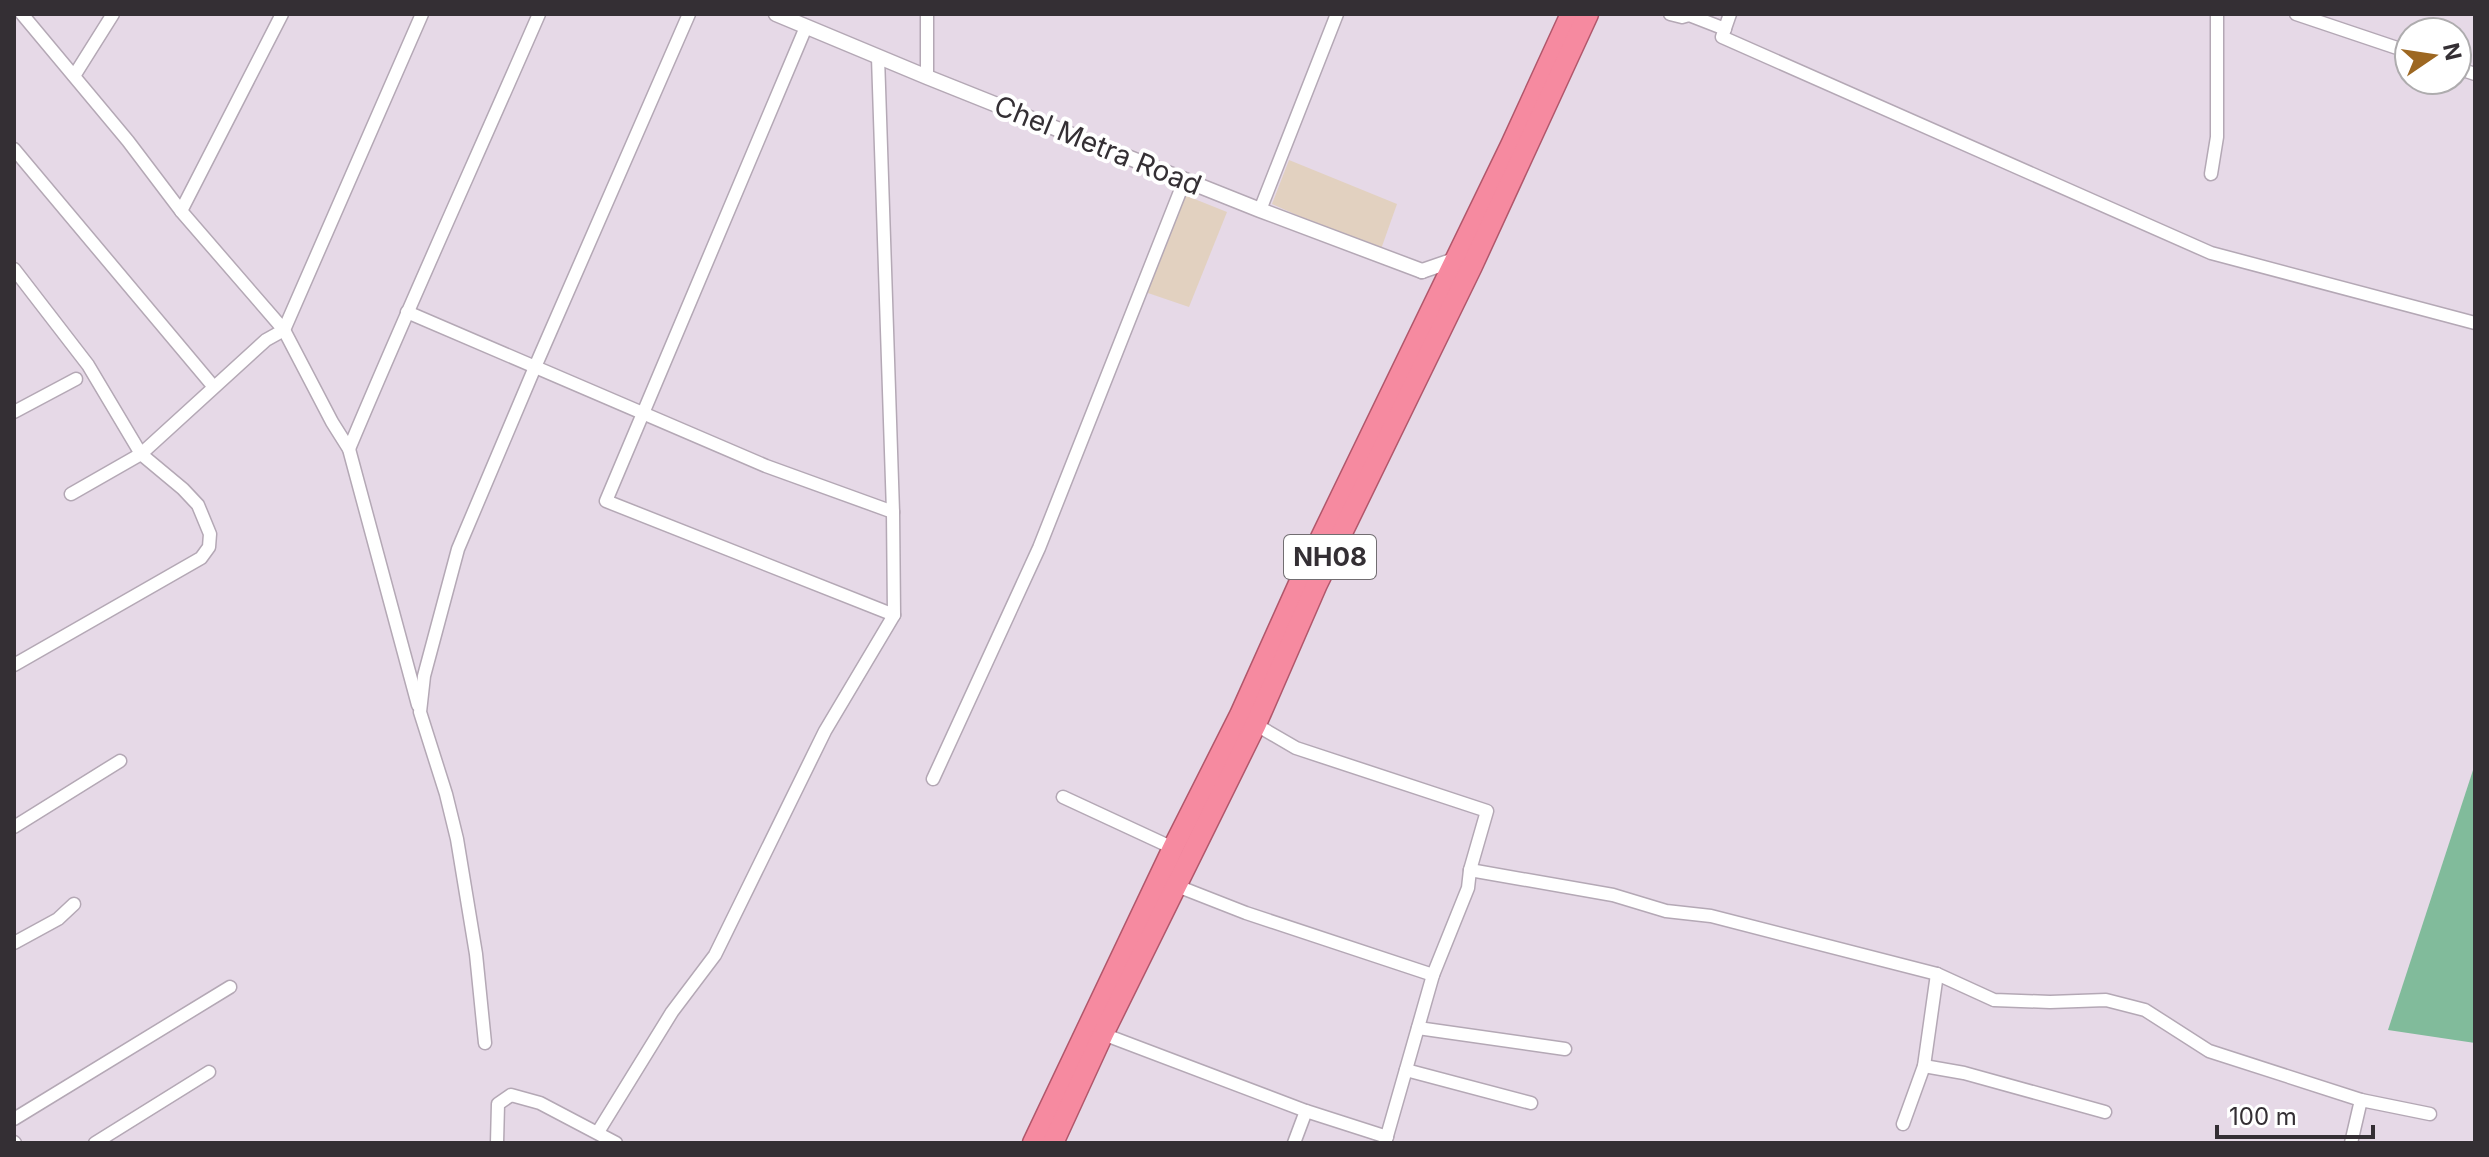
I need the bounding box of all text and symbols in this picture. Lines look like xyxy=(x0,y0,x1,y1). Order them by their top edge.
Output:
north arrow xyxy=(2393,16,2473,96)
text: N xyxy=(2438,40,2467,63)
street label: Chel Metra Road xyxy=(989,88,1207,202)
road number: NH08 xyxy=(1284,535,1376,579)
scale bar xyxy=(2217,1089,2373,1139)
text: 100 m xyxy=(2229,1102,2297,1131)

